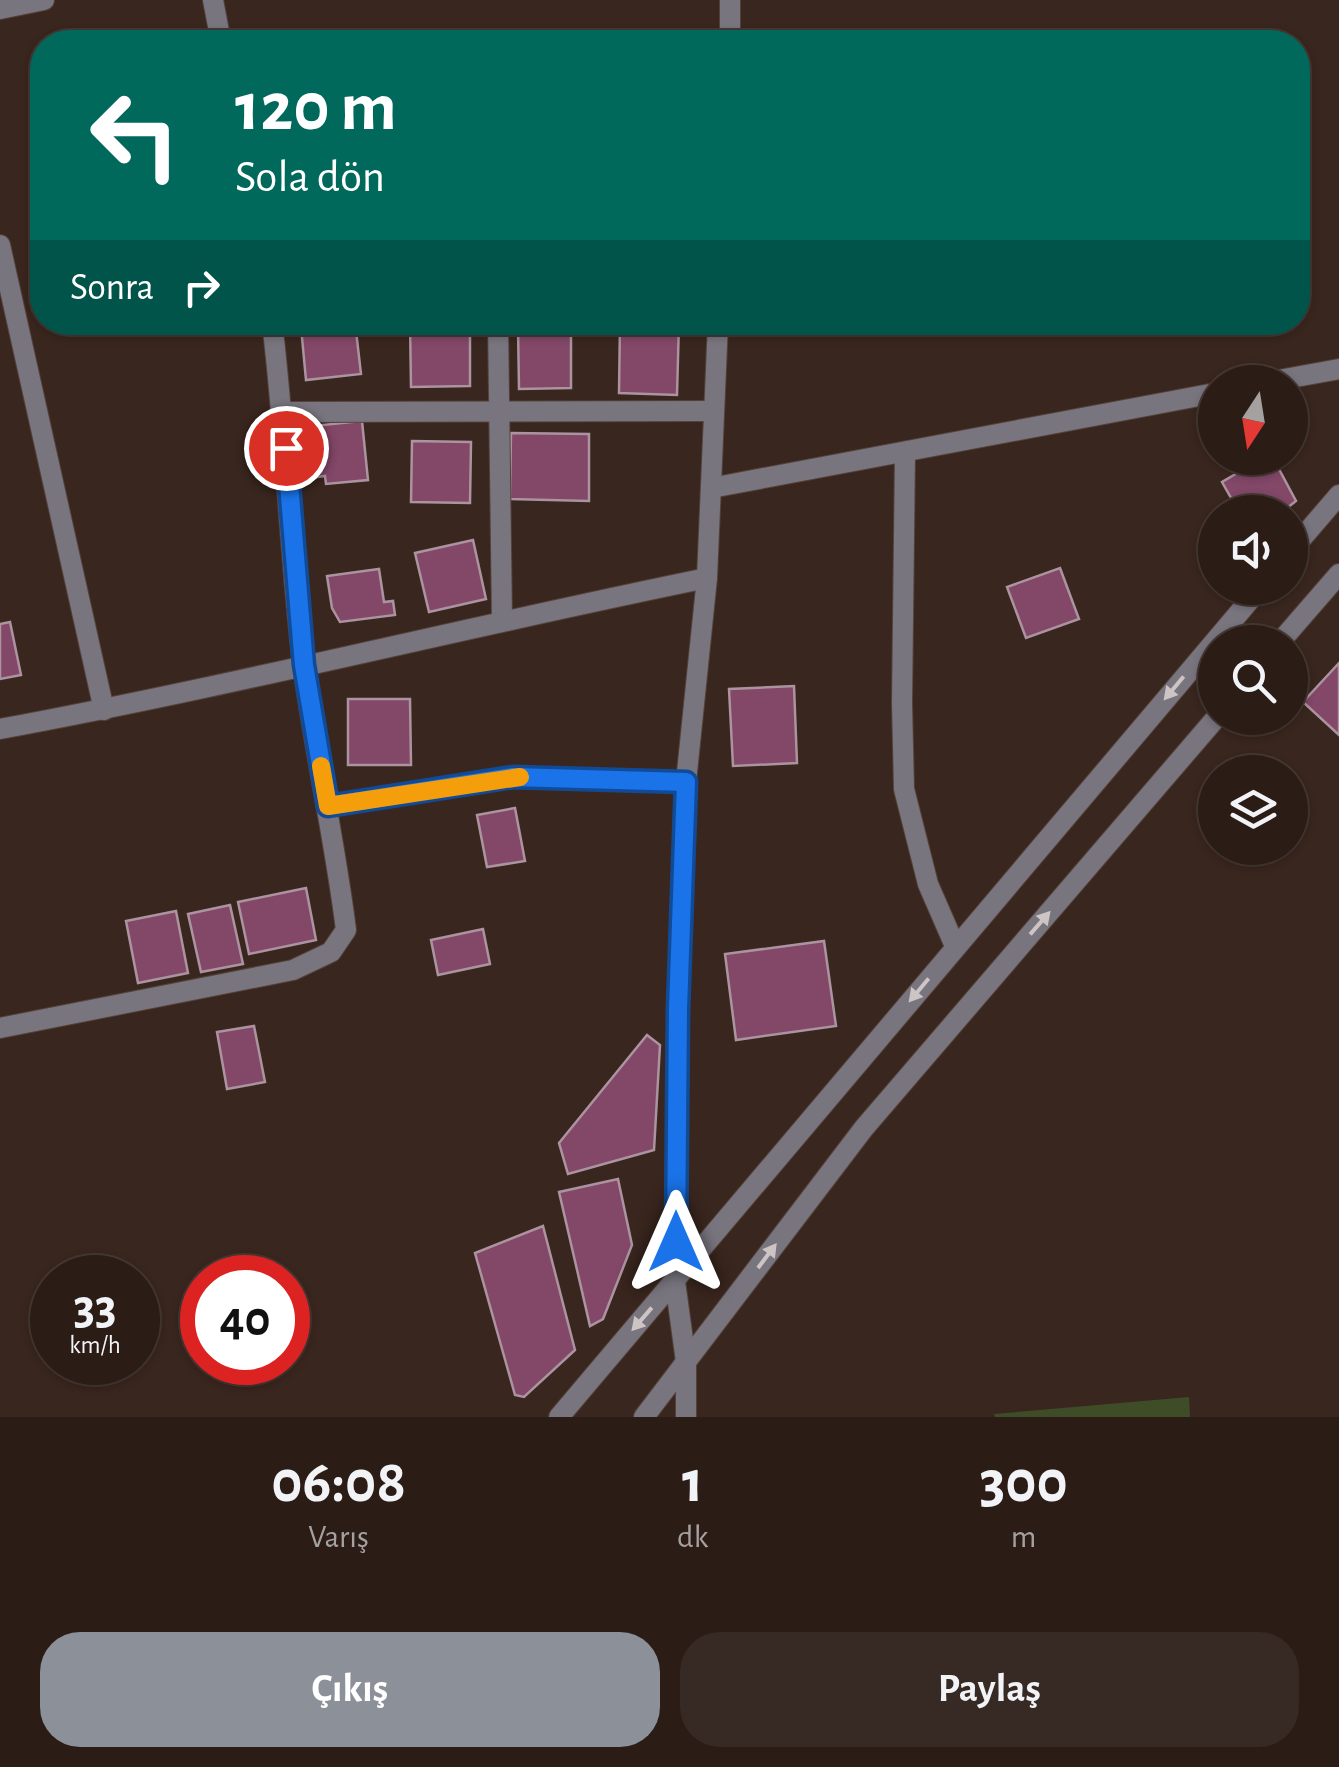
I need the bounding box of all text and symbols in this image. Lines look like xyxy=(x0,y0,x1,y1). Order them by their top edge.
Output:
icon: left xyxy=(70,70,200,200)
text: 120 m xyxy=(235,73,397,143)
text: Sola dön xyxy=(235,155,385,200)
icon: right xyxy=(174,260,229,315)
text: Sonra xyxy=(70,269,154,307)
north arrow xyxy=(1198,365,1308,475)
map controls xyxy=(1198,365,1308,865)
pin xyxy=(244,406,329,491)
icon: arrive xyxy=(259,421,314,476)
button: sound xyxy=(1198,495,1308,605)
button: search xyxy=(1198,625,1308,735)
one-way arrow xyxy=(1164,676,1185,701)
button: layers xyxy=(1198,755,1308,865)
one-way arrow xyxy=(1028,911,1050,936)
one-way arrow xyxy=(908,977,930,1002)
position arrow xyxy=(624,1190,728,1294)
one-way arrow xyxy=(756,1243,777,1269)
speed limit sign: 40 xyxy=(180,1255,310,1385)
text: 33 xyxy=(73,1283,117,1333)
one-way arrow xyxy=(632,1306,654,1331)
text: km/h xyxy=(69,1333,121,1358)
text: 06:08 xyxy=(271,1453,406,1513)
text: 1 xyxy=(682,1453,704,1513)
text: 300 xyxy=(979,1453,1068,1513)
text: Varış xyxy=(308,1521,369,1553)
text: dk xyxy=(677,1521,708,1553)
text: m xyxy=(1011,1521,1036,1553)
button: Çıkış xyxy=(40,1632,660,1747)
button: Paylaş xyxy=(680,1632,1299,1747)

